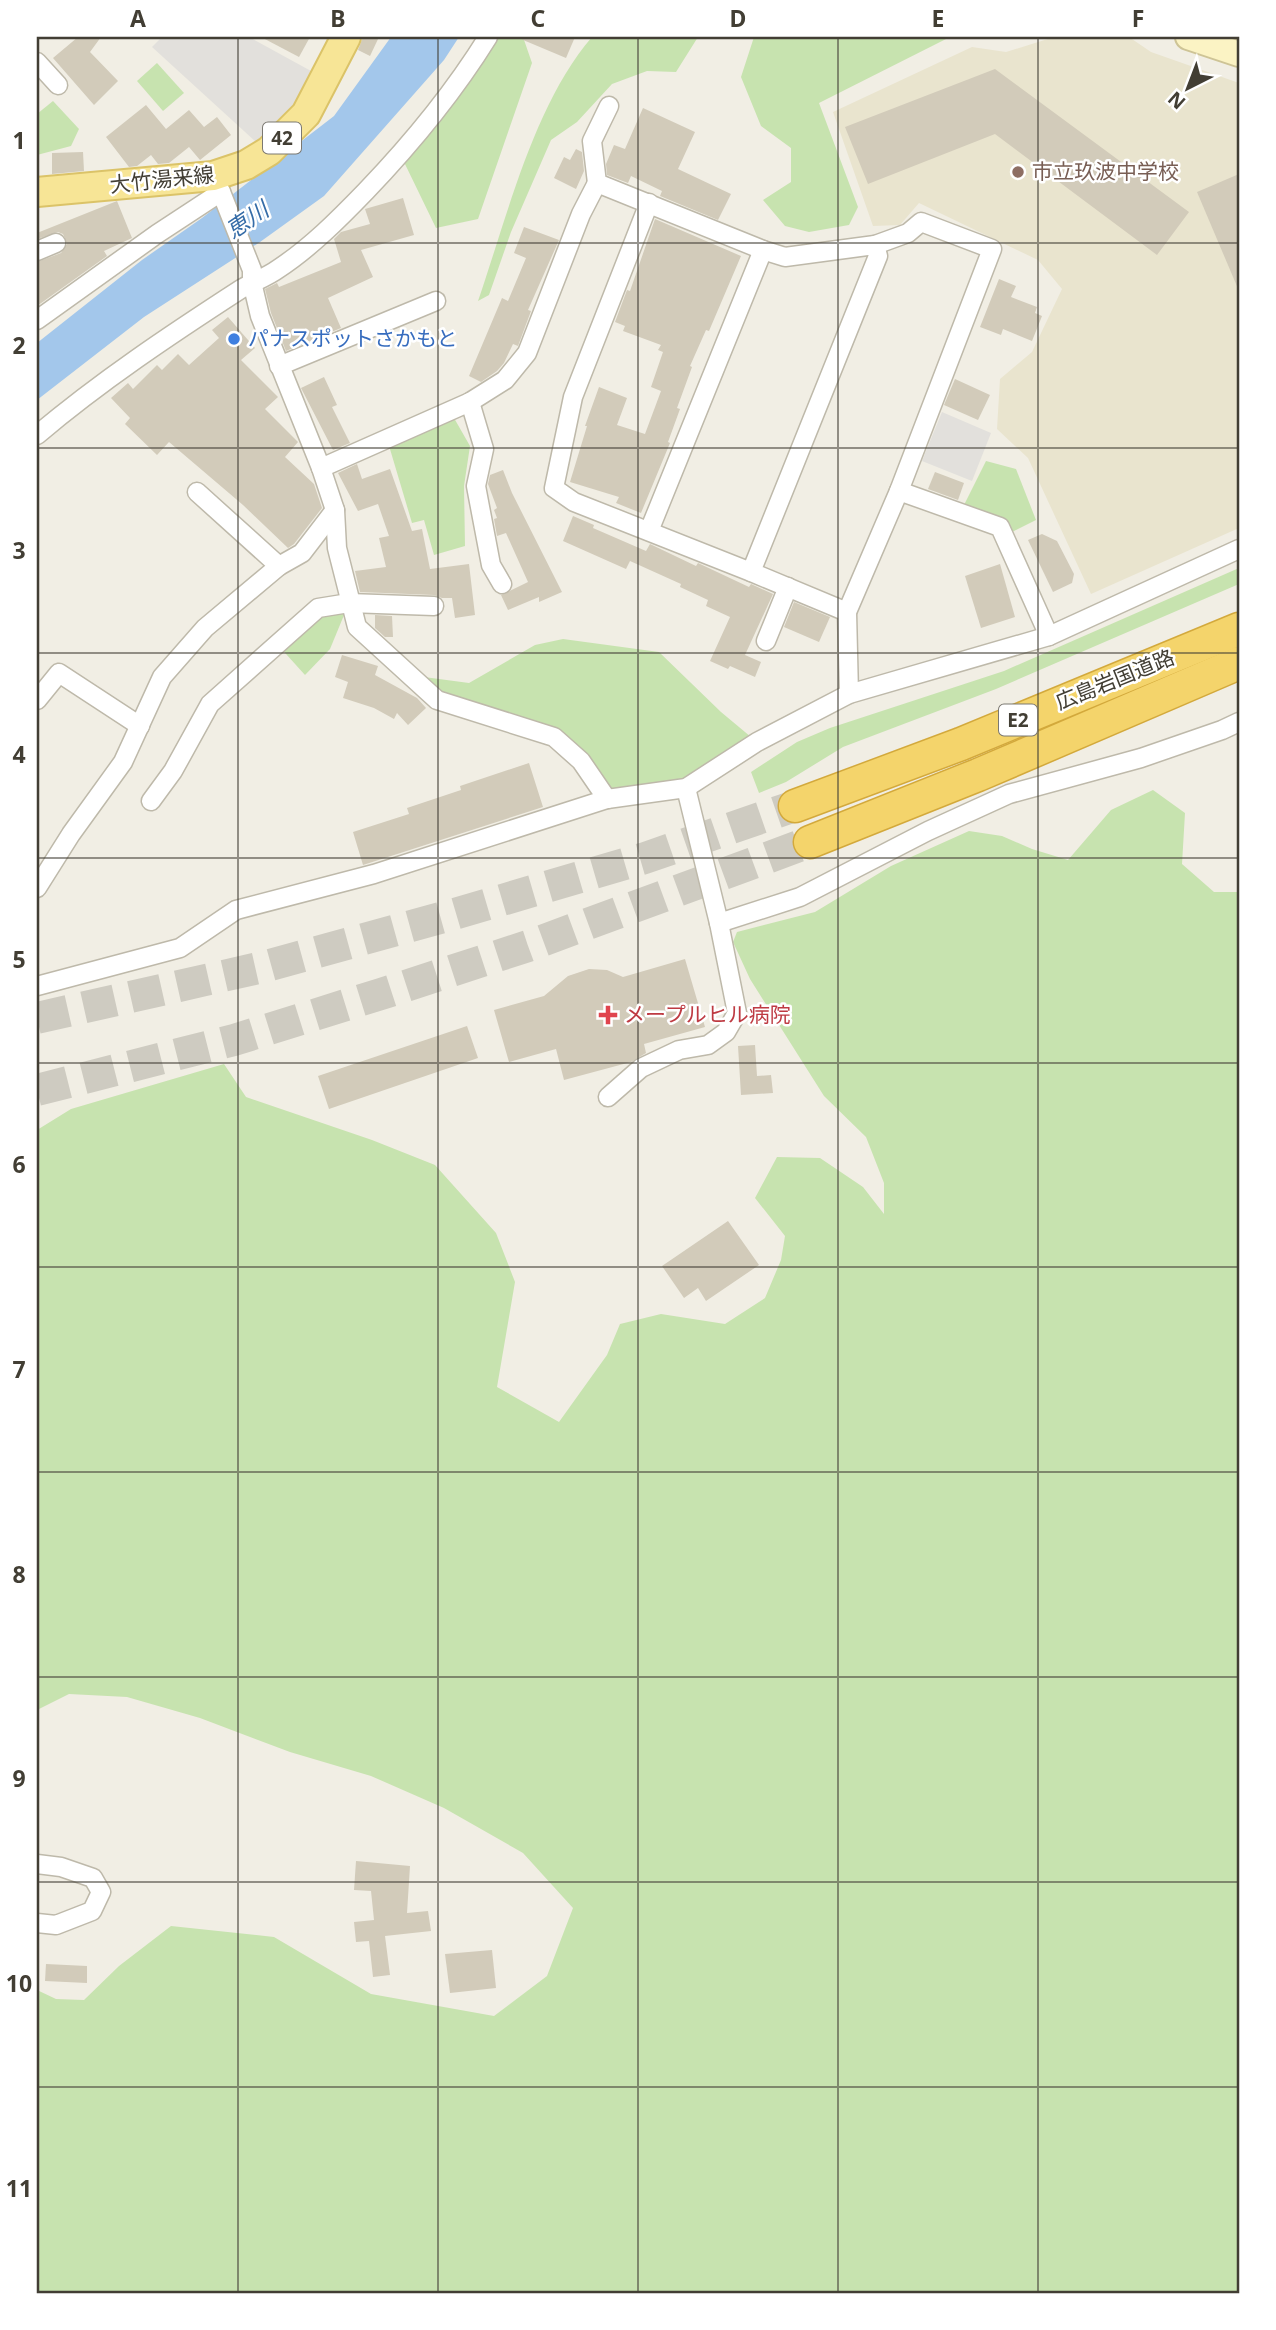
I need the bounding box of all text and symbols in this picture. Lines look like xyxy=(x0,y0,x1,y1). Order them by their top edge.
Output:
text: A xyxy=(130,2,146,34)
text: B xyxy=(330,2,346,34)
text: C xyxy=(531,2,546,34)
text: D xyxy=(730,2,746,34)
text: E xyxy=(932,2,944,34)
text: F xyxy=(1132,2,1144,34)
north arrow xyxy=(1154,52,1224,122)
text: N xyxy=(1162,86,1191,115)
road number: 42 xyxy=(263,122,301,154)
text: 1 xyxy=(12,124,26,156)
place label: 市立玖波中学校 xyxy=(1032,157,1179,185)
street label: 大竹湯来線 xyxy=(108,160,216,198)
marker: 市立玖波中学校 xyxy=(1010,164,1026,180)
water label: 恵川 xyxy=(218,191,277,245)
place label: パナスポットさかもと xyxy=(248,324,458,352)
text: 2 xyxy=(12,329,26,361)
marker: パナスポットさかもと xyxy=(226,331,242,347)
text: 3 xyxy=(12,534,26,566)
street label: 広島岩国道路 xyxy=(1051,642,1178,716)
road number: E2 xyxy=(999,705,1037,736)
text: 4 xyxy=(12,738,26,770)
text: 5 xyxy=(12,943,26,975)
place label: メープルヒル病院 xyxy=(624,1000,791,1028)
marker: メープルヒル病院 xyxy=(598,1005,618,1025)
text: 6 xyxy=(12,1148,26,1180)
text: 7 xyxy=(12,1353,26,1385)
text: 8 xyxy=(12,1558,26,1590)
text: 9 xyxy=(12,1762,26,1794)
text: 10 xyxy=(6,1967,32,1999)
text: 11 xyxy=(6,2172,32,2204)

